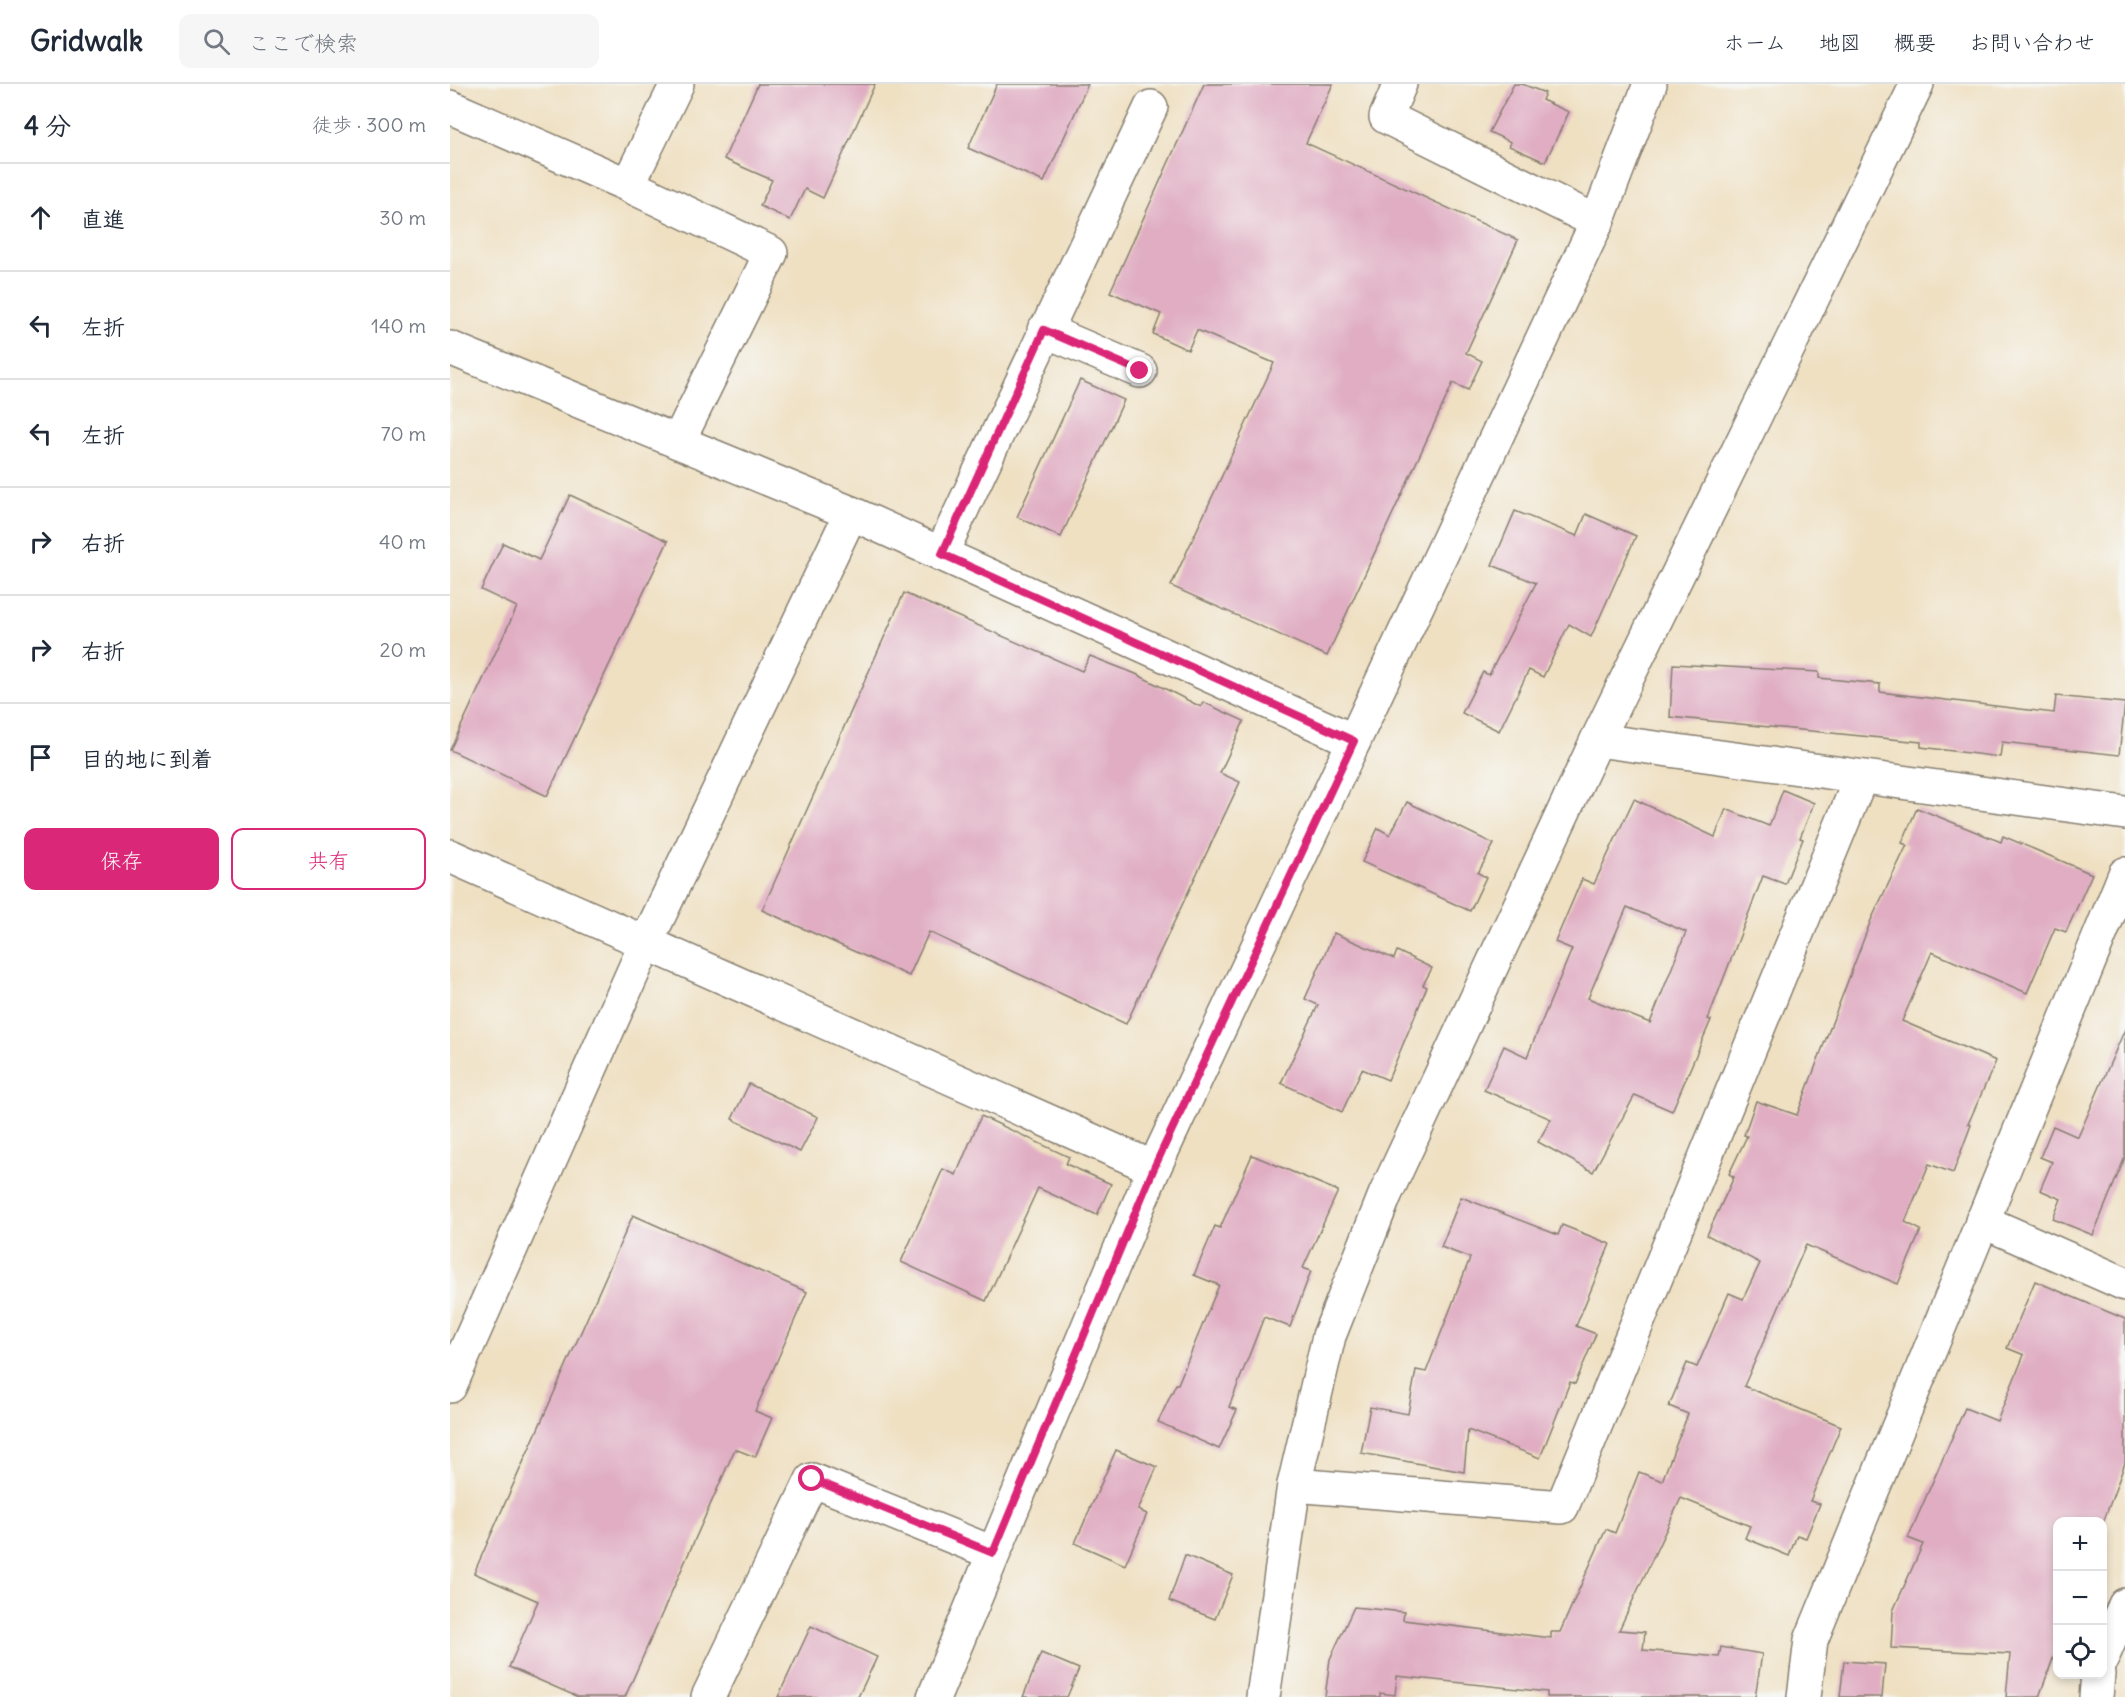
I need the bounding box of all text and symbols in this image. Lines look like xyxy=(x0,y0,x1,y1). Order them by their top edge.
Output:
search box xyxy=(179,14,599,68)
text: Gridwalk xyxy=(30,23,143,59)
icon: search xyxy=(200,25,233,58)
text: ここで検索 xyxy=(248,29,358,57)
text: ホーム xyxy=(1724,29,1786,56)
text: 地図 xyxy=(1819,29,1861,56)
text: 概要 xyxy=(1894,29,1936,56)
text: お問い合わせ xyxy=(1969,29,2095,56)
text: 4 分 xyxy=(24,109,71,142)
text: 徒歩 · 300 m xyxy=(312,112,426,137)
icon: ahead xyxy=(24,201,57,234)
text: 直進 xyxy=(81,205,125,233)
text: 30 m xyxy=(379,205,426,230)
icon: left xyxy=(24,309,57,342)
text: 左折 xyxy=(81,313,125,341)
text: 140 m xyxy=(371,313,426,338)
route end xyxy=(1126,357,1152,383)
icon: left xyxy=(24,417,57,450)
text: 左折 xyxy=(81,421,125,449)
text: 70 m xyxy=(381,421,426,446)
icon: right xyxy=(24,525,57,558)
text: 右折 xyxy=(81,529,125,557)
text: 40 m xyxy=(379,529,426,554)
icon: right xyxy=(24,633,57,666)
text: 右折 xyxy=(81,637,125,665)
text: 20 m xyxy=(380,637,426,662)
icon: arrive xyxy=(24,741,57,774)
text: 目的地に到着 xyxy=(81,745,213,773)
button: 保存 xyxy=(24,828,219,890)
button: 共有 xyxy=(231,828,426,890)
route start xyxy=(798,1465,824,1491)
map controls xyxy=(2053,1517,2107,1679)
button: + xyxy=(2053,1517,2107,1571)
button: − xyxy=(2053,1571,2107,1625)
button: locate xyxy=(2053,1625,2107,1679)

